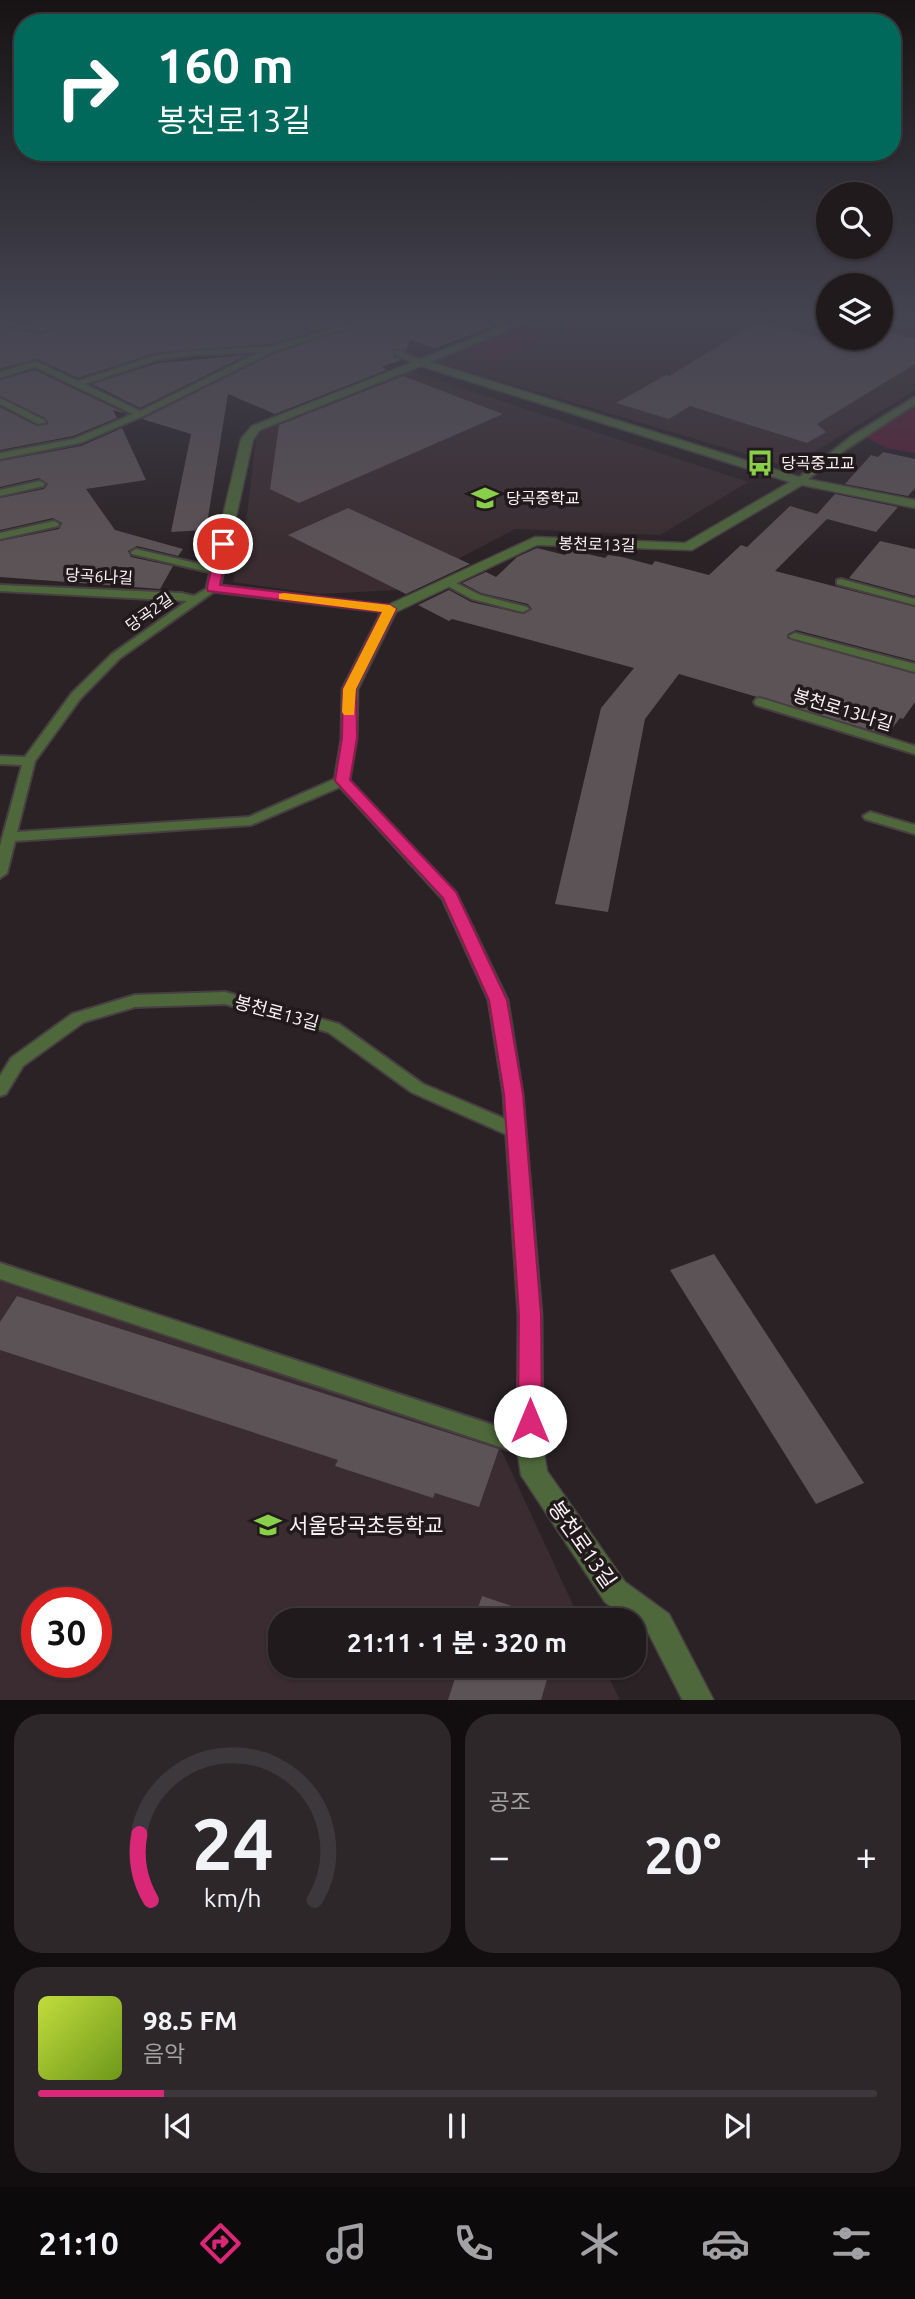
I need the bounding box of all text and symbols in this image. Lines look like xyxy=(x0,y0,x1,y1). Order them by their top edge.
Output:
text: 160 m xyxy=(157,37,294,92)
icon: right xyxy=(42,42,133,133)
text: 봉천로13길 xyxy=(157,102,311,138)
map controls xyxy=(816,182,893,350)
button: search xyxy=(816,182,893,259)
button: layers xyxy=(816,273,893,350)
bus stop icon: 당곡중고교 xyxy=(745,448,775,478)
place label: 당곡중고교 xyxy=(781,454,855,472)
school or university icon: 당곡중학교 xyxy=(470,483,500,513)
place label: 당곡중학교 xyxy=(506,489,580,507)
pin xyxy=(193,514,253,574)
icon: arrive xyxy=(204,525,242,563)
street label: 봉천로13길 xyxy=(558,534,636,554)
street label: 당곡6나길 xyxy=(65,565,133,587)
street label: 당곡2길 xyxy=(122,589,176,635)
street label: 봉천로13나길 xyxy=(791,684,895,734)
street label: 봉천로13길 xyxy=(233,991,321,1033)
position arrow xyxy=(493,1384,567,1458)
street label: 봉천로13길 xyxy=(544,1496,622,1592)
school or university icon: 서울당곡초등학교 xyxy=(253,1510,283,1540)
place label: 서울당곡초등학교 xyxy=(289,1513,444,1537)
speed limit sign: 30 xyxy=(21,1587,112,1678)
text: 21:11 · 1 분 · 320 m xyxy=(347,1628,567,1657)
text: 공조 xyxy=(489,1789,531,1814)
text: 24 xyxy=(191,1802,273,1884)
text: 20° xyxy=(644,1826,721,1884)
text: − xyxy=(489,1835,510,1877)
text: + xyxy=(856,1835,877,1877)
text: km/h xyxy=(203,1883,261,1911)
text: 98.5 FM xyxy=(143,2006,237,2035)
text: 음악 xyxy=(143,2041,185,2066)
icon: previous xyxy=(159,2107,197,2145)
icon: pause xyxy=(438,2107,476,2145)
icon: next xyxy=(718,2107,756,2145)
icon: directions xyxy=(196,2219,245,2268)
icon: music xyxy=(322,2219,371,2268)
icon: phone xyxy=(449,2219,498,2268)
icon: climate xyxy=(575,2219,624,2268)
icon: car xyxy=(701,2219,750,2268)
icon: filters xyxy=(827,2219,876,2268)
text: 21:10 xyxy=(39,2225,119,2261)

